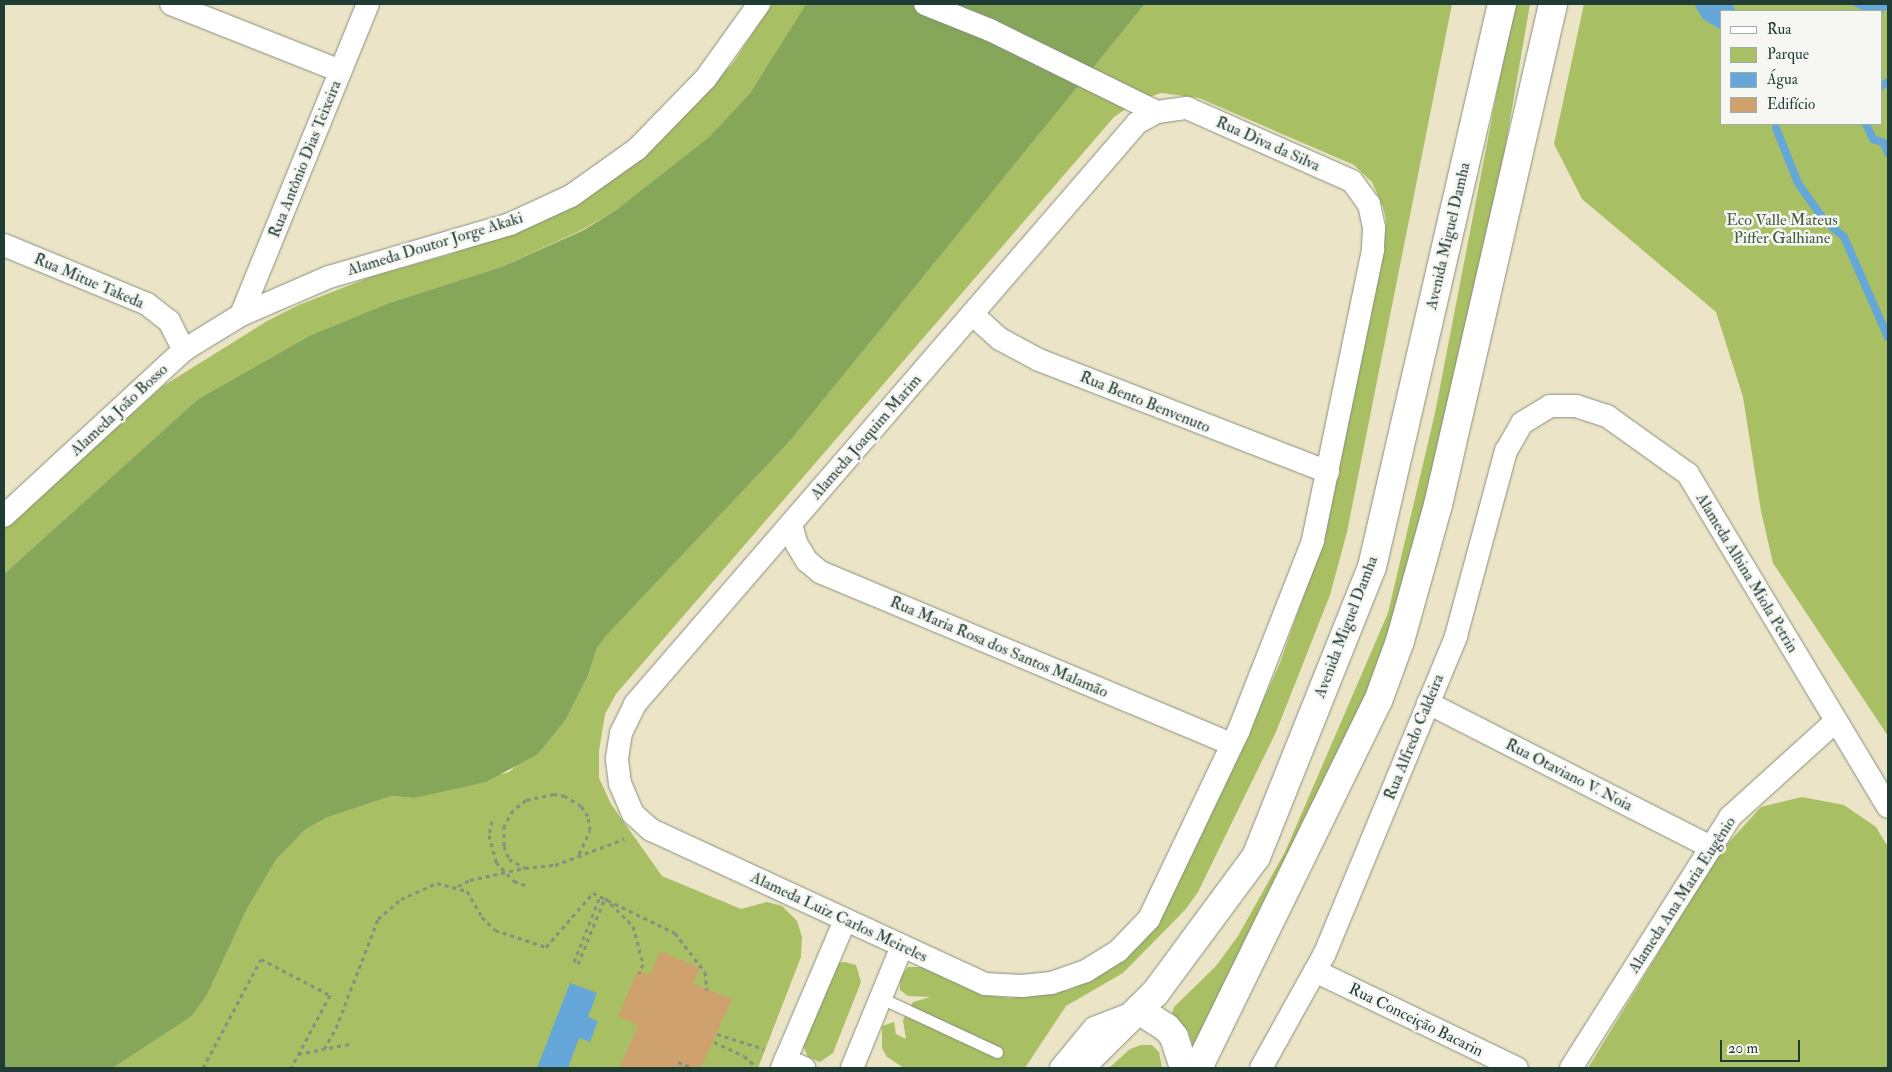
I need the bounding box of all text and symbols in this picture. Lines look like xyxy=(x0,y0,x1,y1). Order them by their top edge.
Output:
legend xyxy=(1720,10,1882,125)
text: Rua xyxy=(1767,20,1792,39)
text: Parque xyxy=(1767,45,1809,64)
text: Água xyxy=(1767,70,1798,89)
street label: Rua Antônio Dias Teixeira xyxy=(265,77,345,241)
text: Edifício xyxy=(1767,95,1815,114)
street label: Rua Diva da Silva xyxy=(1213,112,1323,176)
street label: Avenida Miguel Damha xyxy=(1422,160,1474,312)
street label: Alameda Doutor Jorge Akaki xyxy=(345,208,525,280)
park label: Eco Valle Mateus Piffer Galhiane xyxy=(1726,210,1838,248)
street label: Rua Mitue Takeda xyxy=(31,249,147,313)
street label: Alameda João Bosso xyxy=(66,360,172,460)
street label: Rua Bento Benvenuto xyxy=(1077,367,1213,437)
street label: Alameda Joaquim Marim xyxy=(806,371,926,503)
street label: Alameda Albina Miola Petrin xyxy=(1692,490,1802,656)
street label: Avenida Miguel Damha xyxy=(1310,553,1382,701)
street label: Rua Maria Rosa dos Santos Malamão xyxy=(887,592,1111,702)
street label: Rua Alfredo Caldeira xyxy=(1380,671,1448,803)
street label: Rua Otaviano V. Noia xyxy=(1502,735,1636,815)
street label: Alameda Ana Maria Eugênio xyxy=(1624,813,1740,977)
street label: Alameda Luiz Carlos Meireles xyxy=(748,868,930,966)
street label: Rua Conceição Bacarin xyxy=(1346,979,1486,1061)
scale bar xyxy=(1722,1030,1802,1062)
text: 20 m xyxy=(1728,1039,1758,1058)

